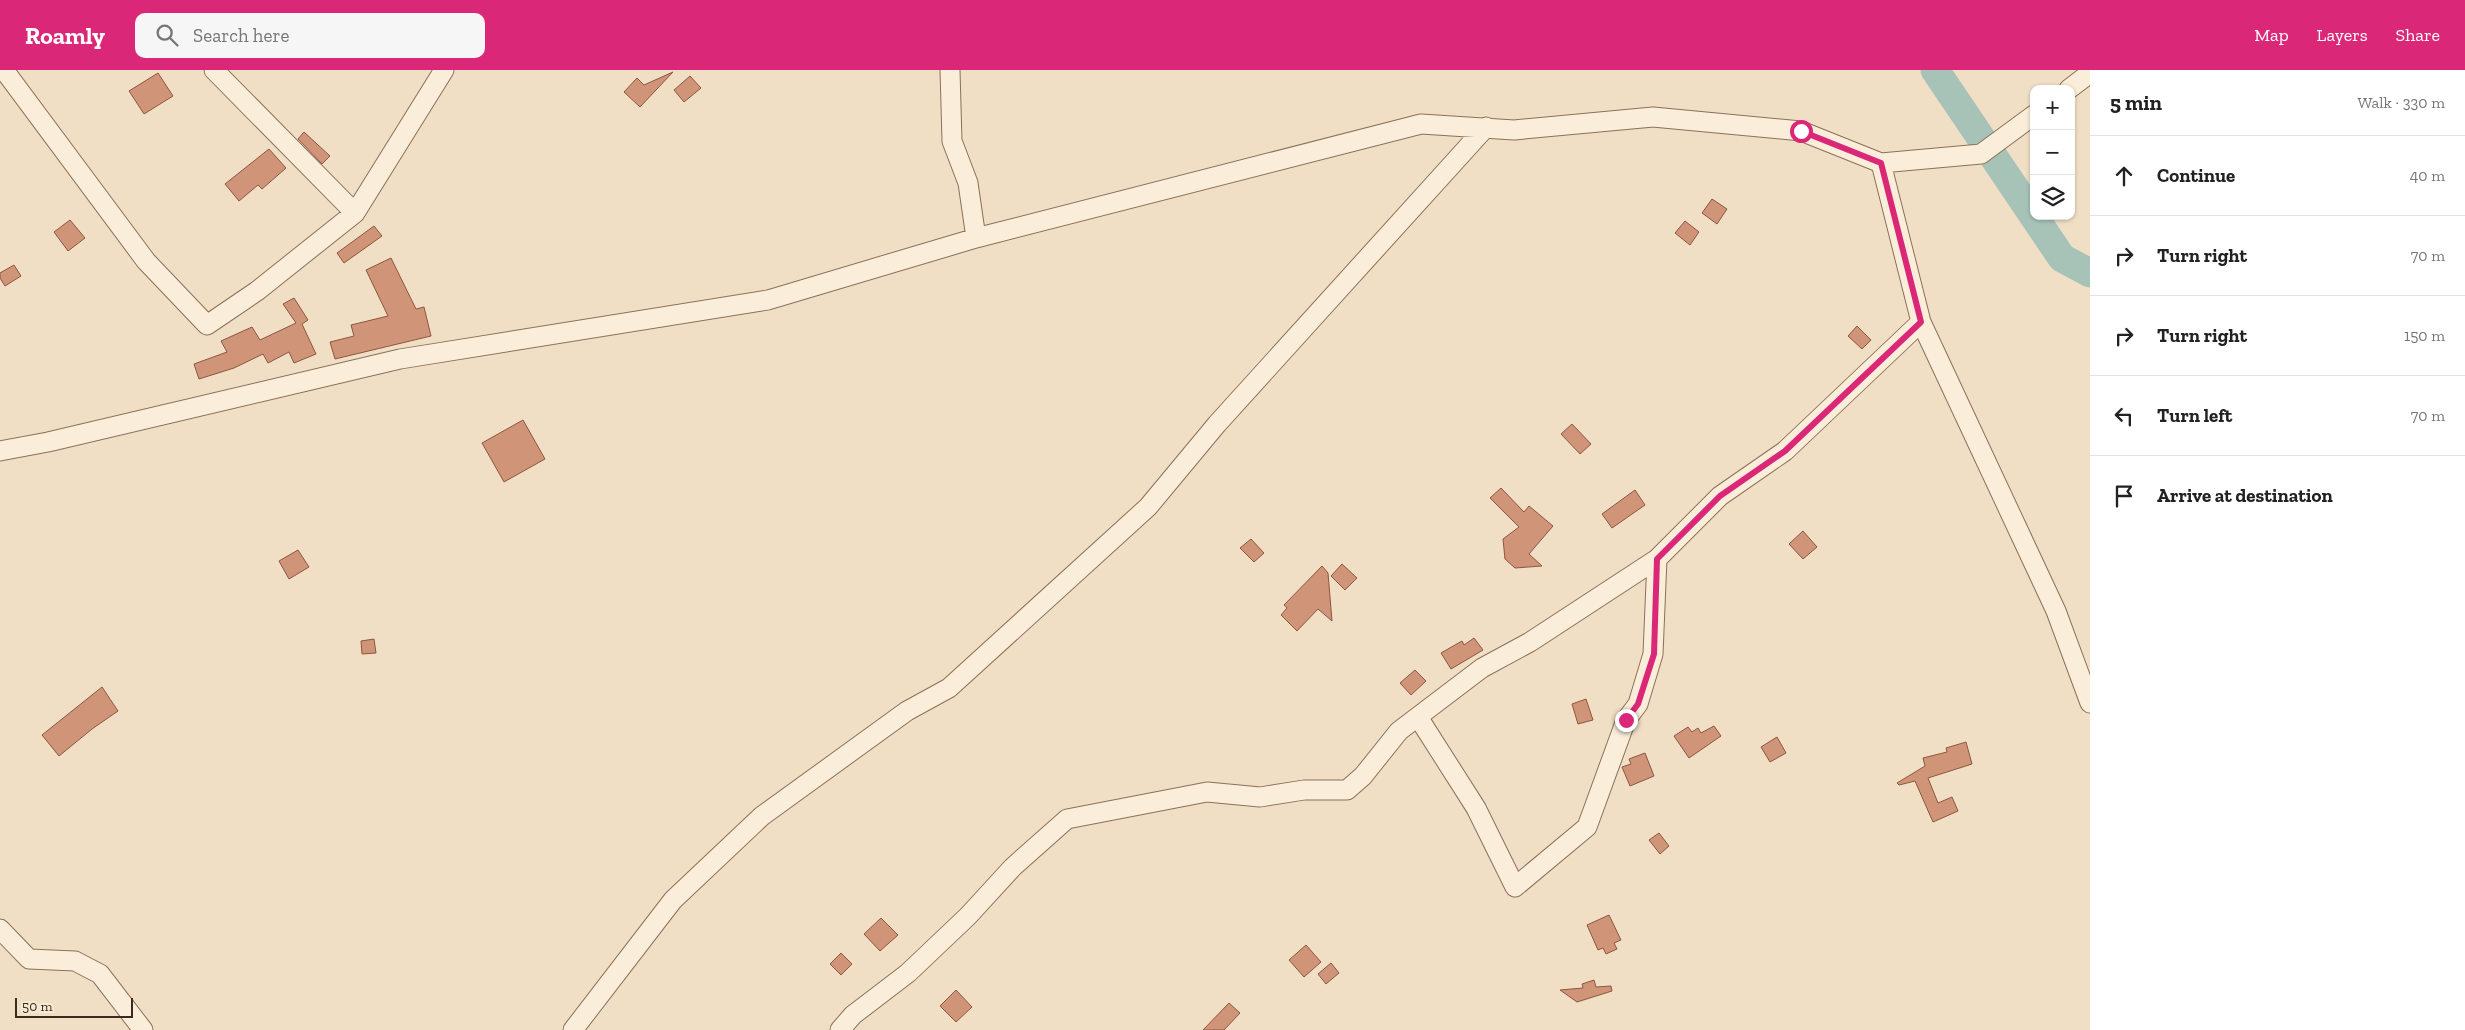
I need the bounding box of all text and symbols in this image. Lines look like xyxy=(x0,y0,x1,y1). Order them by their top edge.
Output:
search box xyxy=(135,13,485,58)
text: Roamly xyxy=(25,21,105,50)
icon: search xyxy=(153,21,181,49)
text: Search here xyxy=(193,24,289,47)
text: Map xyxy=(2254,24,2289,46)
text: Layers xyxy=(2317,24,2368,46)
text: Share xyxy=(2396,24,2440,46)
map controls xyxy=(2030,85,2075,220)
button: + xyxy=(2030,85,2075,130)
text: 5 min xyxy=(2110,90,2162,115)
text: Walk · 330 m xyxy=(2357,93,2445,112)
route start xyxy=(1790,120,1813,143)
button: − xyxy=(2030,130,2075,175)
icon: ahead xyxy=(2110,162,2138,190)
text: Continue xyxy=(2157,164,2235,187)
text: 40 m xyxy=(2410,166,2445,185)
button: layers xyxy=(2030,175,2075,220)
icon: right xyxy=(2110,242,2138,270)
text: Turn right xyxy=(2157,244,2247,267)
text: 70 m xyxy=(2411,246,2445,265)
icon: right xyxy=(2110,322,2138,350)
text: Turn right xyxy=(2157,324,2247,347)
text: 150 m xyxy=(2404,326,2445,345)
icon: left xyxy=(2110,402,2138,430)
text: Turn left xyxy=(2157,404,2232,427)
text: 70 m xyxy=(2411,406,2445,425)
icon: arrive xyxy=(2110,482,2138,510)
text: Arrive at destination xyxy=(2157,484,2333,507)
route end xyxy=(1615,709,1638,732)
scale bar xyxy=(15,995,132,1018)
text: 50 m xyxy=(22,998,53,1015)

